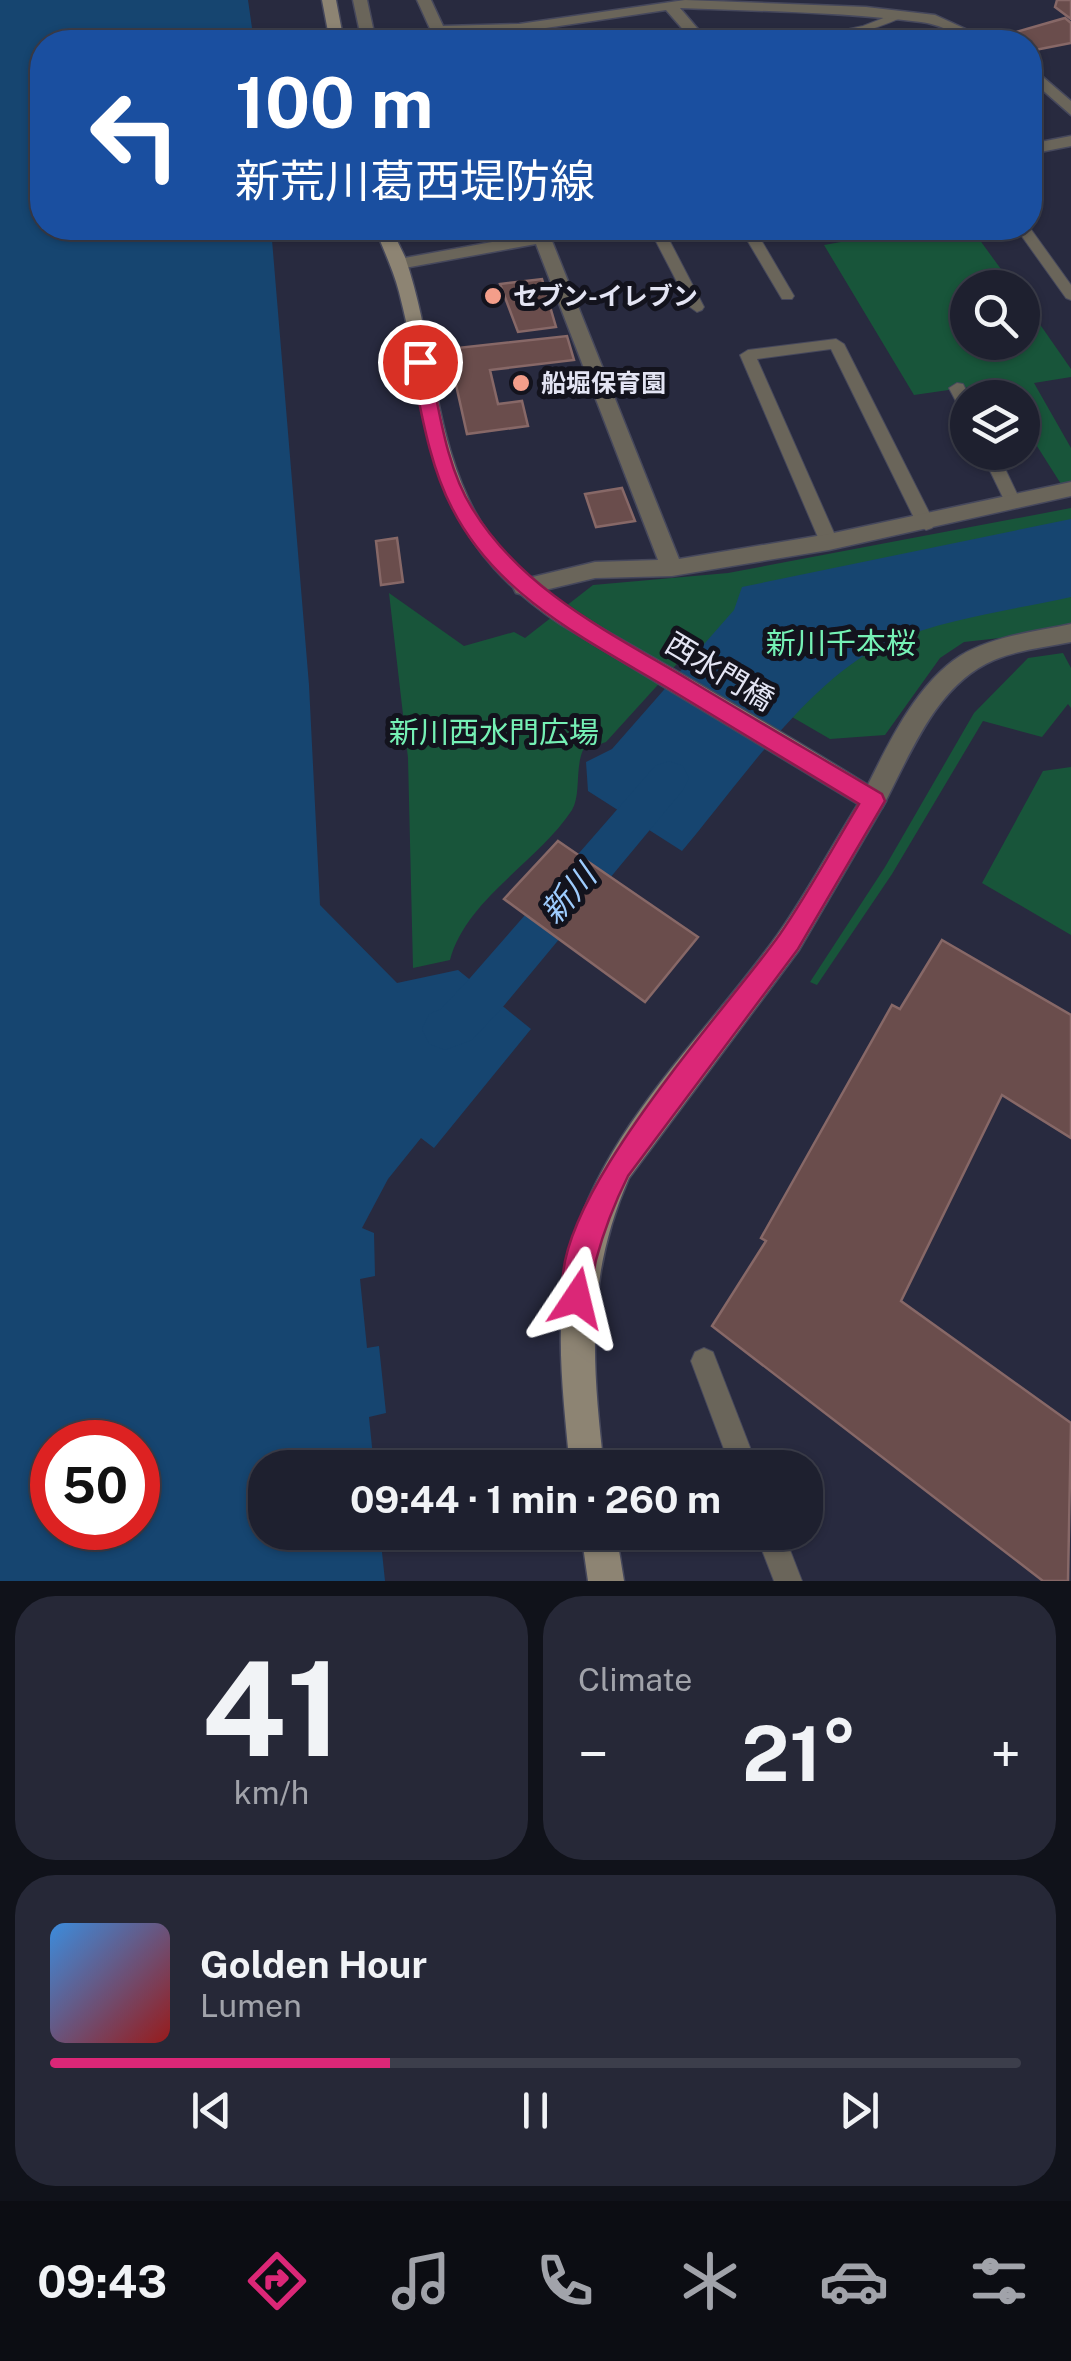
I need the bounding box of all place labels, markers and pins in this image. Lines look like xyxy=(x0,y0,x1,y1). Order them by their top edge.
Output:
place label: セブン-イレブン xyxy=(513,281,698,311)
marker: セブン-イレブン xyxy=(482,285,504,307)
pin xyxy=(378,320,463,405)
place label: 船堀保育園 xyxy=(541,368,666,398)
marker: 船堀保育園 xyxy=(510,372,532,394)

